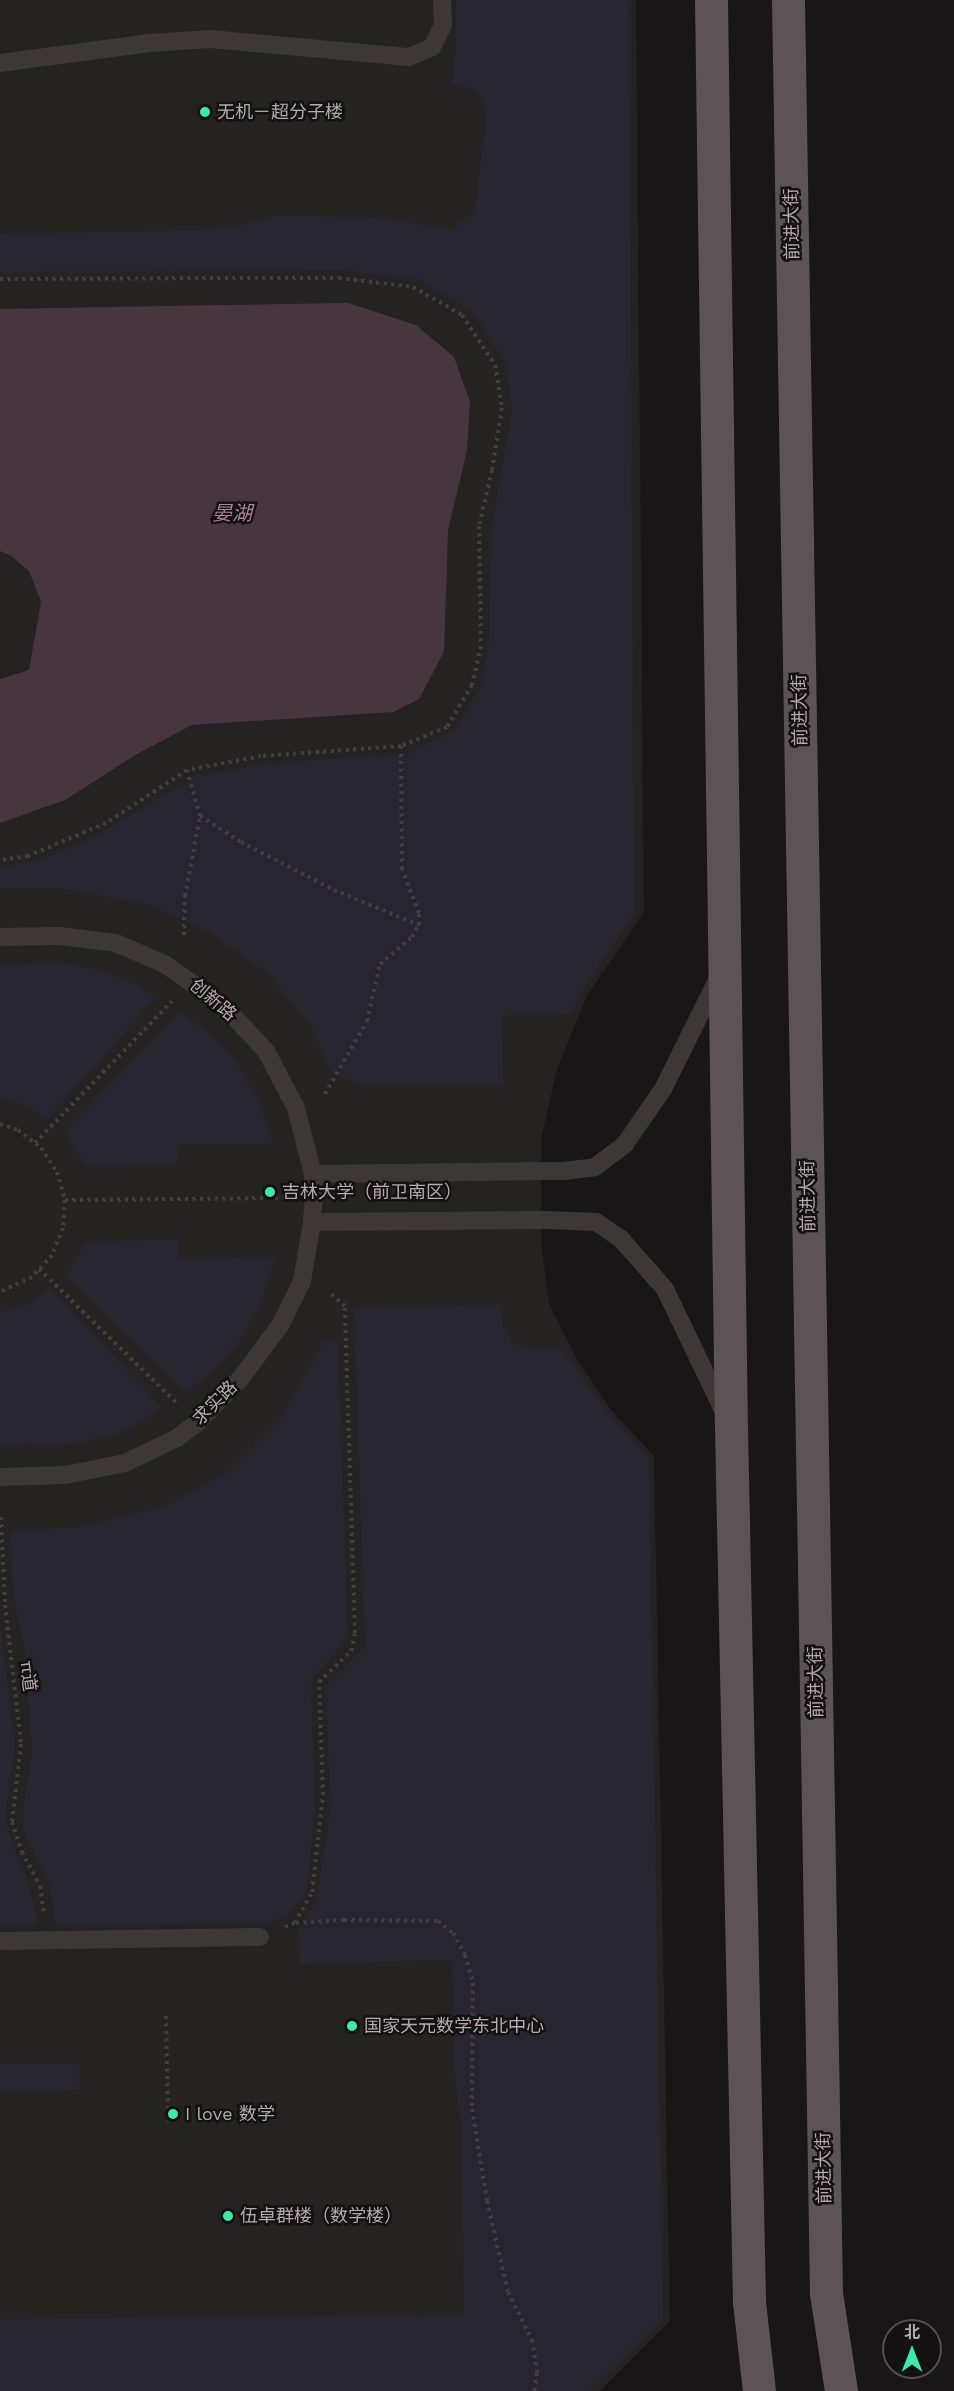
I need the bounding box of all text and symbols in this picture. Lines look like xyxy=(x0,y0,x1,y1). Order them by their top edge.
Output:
place label: 无机－超分子楼 xyxy=(217,101,343,123)
marker: 无机－超分子楼 xyxy=(198,105,212,119)
street label: 前进大街 xyxy=(781,188,803,260)
water label: 晏湖 xyxy=(212,501,252,525)
street label: 前进大街 xyxy=(789,674,811,746)
street label: 创新路 xyxy=(185,974,241,1026)
street label: 前进大街 xyxy=(797,1160,819,1232)
place label: 吉林大学（前卫南区） xyxy=(282,1181,462,1203)
marker: 吉林大学（前卫南区） xyxy=(263,1185,277,1199)
street label: 求实路 xyxy=(188,1376,242,1430)
street label: 前进大街 xyxy=(805,1646,827,1718)
street label: π道 xyxy=(15,1659,41,1693)
place label: 国家天元数学东北中心 xyxy=(364,2015,544,2037)
marker: 国家天元数学东北中心 xyxy=(345,2019,359,2033)
place label: I love 数学 xyxy=(185,2103,275,2125)
marker: I love 数学 xyxy=(166,2107,180,2121)
street label: 前进大街 xyxy=(813,2132,835,2204)
place label: 伍卓群楼（数学楼） xyxy=(240,2205,402,2227)
marker: 伍卓群楼（数学楼） xyxy=(221,2209,235,2223)
north arrow xyxy=(882,2319,942,2379)
text: 北 xyxy=(904,2323,920,2342)

